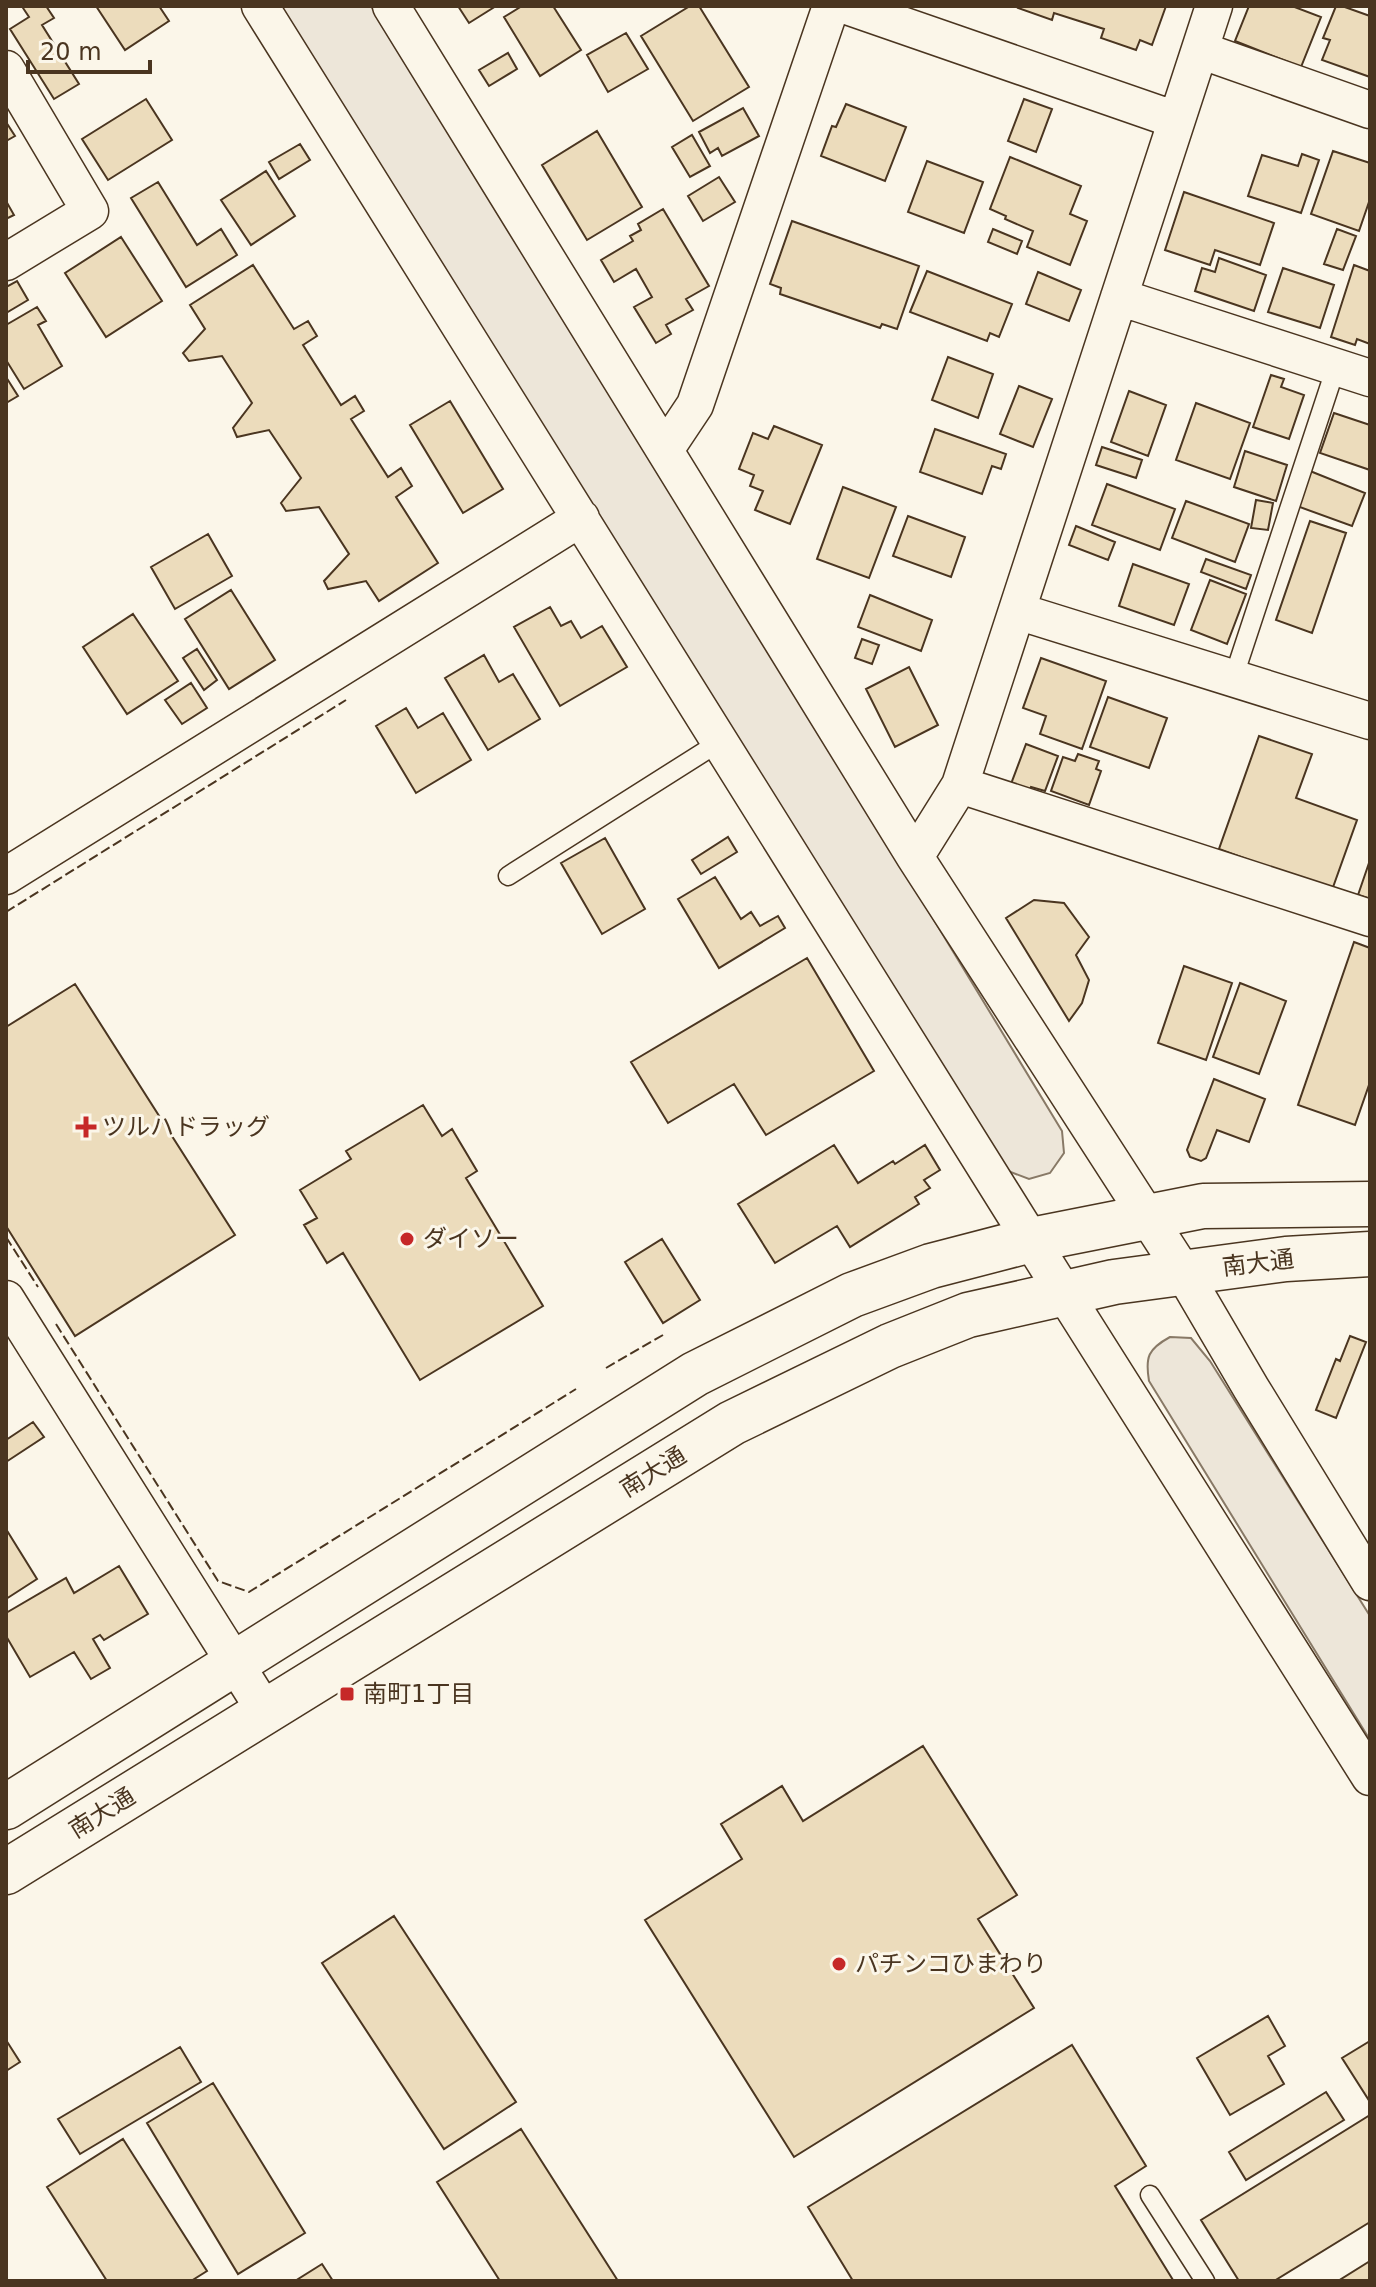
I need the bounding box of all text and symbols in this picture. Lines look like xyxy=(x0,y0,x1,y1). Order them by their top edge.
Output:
scale bar xyxy=(28,24,150,74)
text: 20 m xyxy=(40,38,102,66)
place label: ツルハドラッグ xyxy=(102,1113,270,1141)
marker: ツルハドラッグ xyxy=(77,1118,95,1136)
place label: ダイソー xyxy=(423,1225,519,1253)
marker: ダイソー xyxy=(398,1230,416,1248)
street label: 南大通 xyxy=(1221,1245,1295,1281)
street label: 南大通 xyxy=(615,1441,691,1503)
place label: 南町1丁目 xyxy=(363,1680,474,1708)
marker: 南町1丁目 xyxy=(338,1685,356,1703)
street label: 南大通 xyxy=(64,1782,140,1844)
place label: パチンコひまわり xyxy=(855,1950,1047,1978)
marker: パチンコひまわり xyxy=(830,1955,848,1973)

